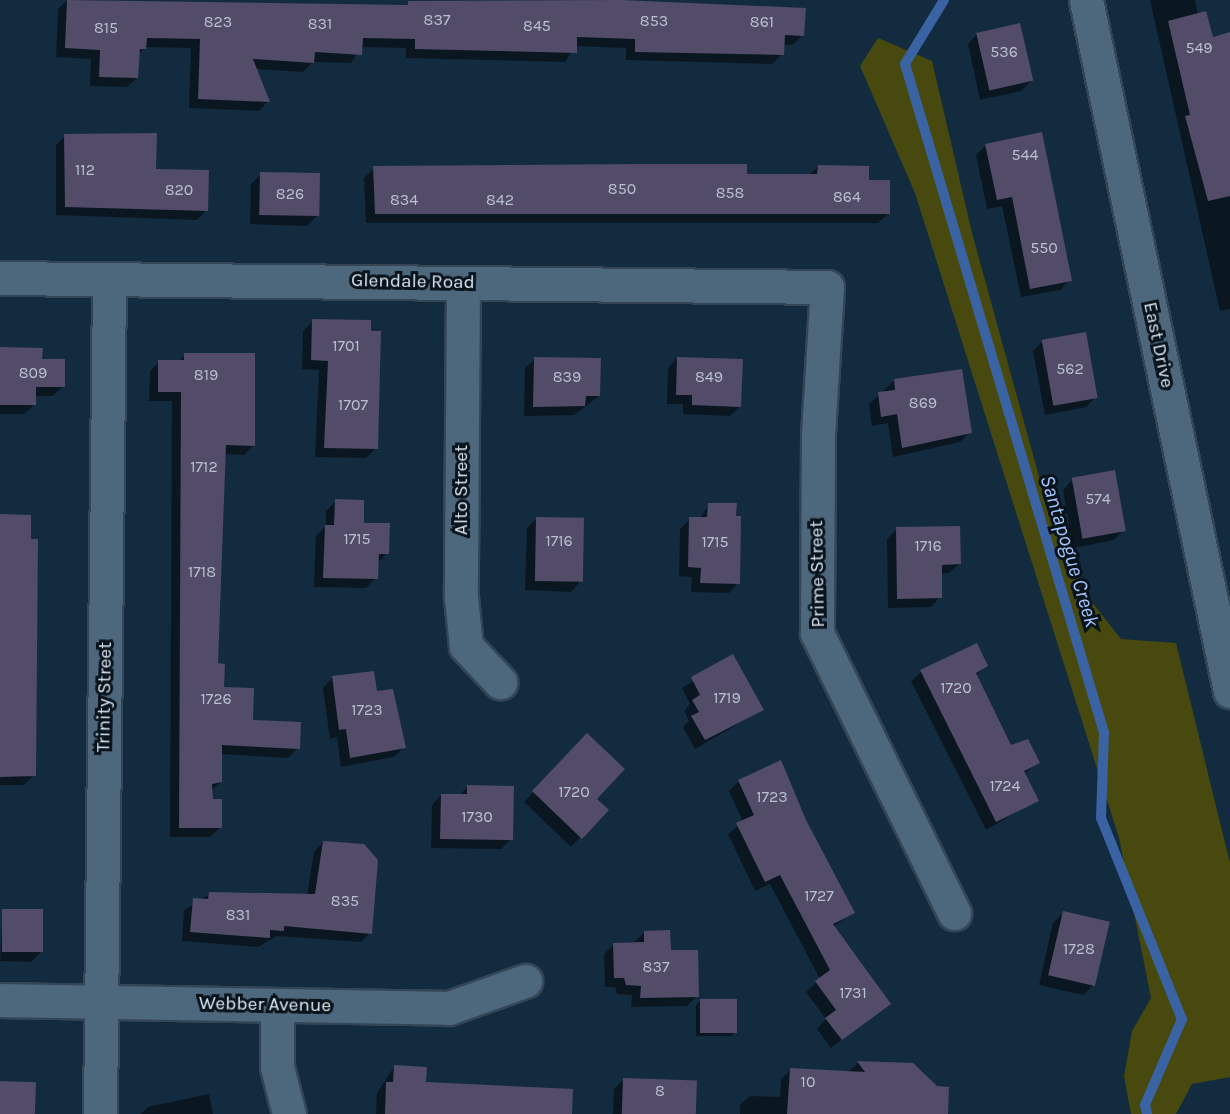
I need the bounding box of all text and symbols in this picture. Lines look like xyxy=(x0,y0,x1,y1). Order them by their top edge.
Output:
house number: 837 xyxy=(424,10,450,30)
house number: 853 xyxy=(640,11,668,31)
house number: 823 xyxy=(204,12,232,32)
house number: 861 xyxy=(750,12,774,32)
house number: 831 xyxy=(308,14,332,34)
house number: 845 xyxy=(523,16,551,36)
house number: 815 xyxy=(94,18,118,38)
house number: 549 xyxy=(1185,38,1213,58)
house number: 536 xyxy=(990,42,1018,62)
house number: 544 xyxy=(1012,145,1038,165)
house number: 112 xyxy=(75,160,95,180)
house number: 850 xyxy=(608,179,636,199)
house number: 820 xyxy=(165,180,193,200)
house number: 858 xyxy=(716,183,744,203)
house number: 826 xyxy=(276,184,304,204)
house number: 864 xyxy=(833,187,861,207)
house number: 834 xyxy=(390,190,418,210)
house number: 842 xyxy=(486,190,514,210)
house number: 550 xyxy=(1030,238,1058,258)
street label: Glendale Road xyxy=(351,270,475,294)
street label: East Drive xyxy=(1138,300,1178,390)
house number: 1701 xyxy=(332,336,360,356)
house number: 562 xyxy=(1056,359,1084,379)
house number: 809 xyxy=(19,363,47,383)
house number: 819 xyxy=(194,365,218,385)
house number: 839 xyxy=(553,367,581,387)
house number: 849 xyxy=(695,367,723,387)
house number: 869 xyxy=(909,393,937,413)
house number: 1707 xyxy=(338,395,368,415)
street label: Alto Street xyxy=(451,445,473,535)
house number: 1712 xyxy=(190,457,218,477)
water label: Santapogue Creek xyxy=(1035,472,1105,630)
house number: 574 xyxy=(1085,489,1111,509)
street label: Prime Street xyxy=(806,520,830,628)
house number: 1715 xyxy=(343,529,371,549)
house number: 1716 xyxy=(545,531,573,551)
house number: 1715 xyxy=(701,532,729,552)
house number: 1716 xyxy=(914,536,942,556)
house number: 1718 xyxy=(188,562,216,582)
street label: Trinity Street xyxy=(93,642,117,752)
house number: 1720 xyxy=(940,678,972,698)
house number: 1719 xyxy=(713,688,741,708)
house number: 1726 xyxy=(200,689,232,709)
house number: 1723 xyxy=(351,700,383,720)
house number: 1724 xyxy=(989,776,1021,796)
house number: 1720 xyxy=(558,782,590,802)
house number: 1723 xyxy=(756,787,788,807)
house number: 1730 xyxy=(461,807,493,827)
house number: 1727 xyxy=(804,886,834,906)
house number: 835 xyxy=(331,891,359,911)
house number: 831 xyxy=(226,905,250,925)
house number: 1728 xyxy=(1063,939,1095,959)
house number: 837 xyxy=(643,957,669,977)
house number: 1731 xyxy=(839,983,867,1003)
street label: Webber Avenue xyxy=(199,992,331,1018)
house number: 10 xyxy=(801,1072,815,1092)
house number: 8 xyxy=(655,1081,665,1101)

